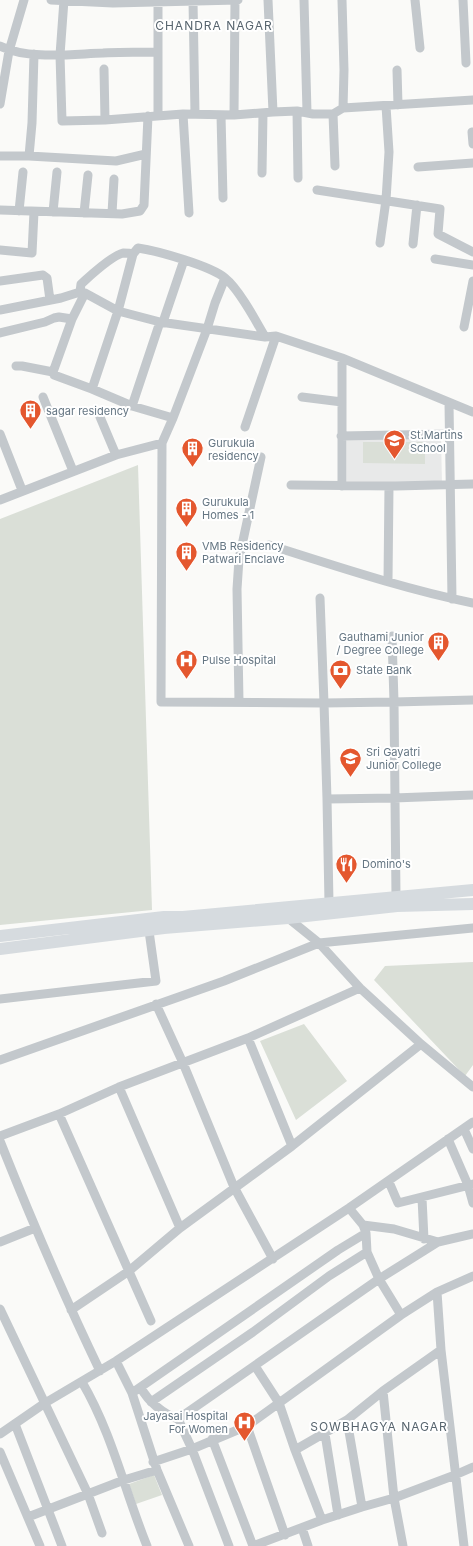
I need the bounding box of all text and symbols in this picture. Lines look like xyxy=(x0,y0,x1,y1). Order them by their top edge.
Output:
district label: CHANDRA NAGAR xyxy=(155,18,273,33)
building icon: sagar residency xyxy=(18,398,44,431)
place label: sagar residency xyxy=(46,404,129,418)
school or university icon: St.Martins School xyxy=(381,428,407,461)
place label: St.Martins School xyxy=(410,428,463,455)
building icon: Gurukula residency xyxy=(180,436,206,469)
place label: Gurukula residency xyxy=(208,436,259,463)
building icon: Gurukula Homes - 1 xyxy=(174,495,200,528)
place label: Gurukula Homes - 1 xyxy=(202,495,254,522)
building icon: VMB Residency Patwari Enclave xyxy=(174,539,200,572)
place label: VMB Residency Patwari Enclave xyxy=(202,539,285,566)
place label: Gauthami Junior / Degree College xyxy=(336,630,424,657)
building icon: Gauthami Junior / Degree College xyxy=(426,630,452,663)
hospital icon: Pulse Hospital xyxy=(173,647,199,680)
place label: Pulse Hospital xyxy=(202,653,276,667)
bank icon: State Bank xyxy=(327,657,353,690)
place label: State Bank xyxy=(356,663,412,677)
school or university icon: Sri Gayatri Junior College xyxy=(338,745,364,778)
place label: Sri Gayatri Junior College xyxy=(366,745,441,772)
restaurant icon: Domino's xyxy=(333,851,359,884)
place label: Domino's xyxy=(362,857,411,871)
place label: Jayasai Hospital For Women xyxy=(143,1409,228,1436)
hospital icon: Jayasai Hospital For Women xyxy=(231,1409,257,1442)
district label: SOWBHAGYA NAGAR xyxy=(310,1419,448,1434)

